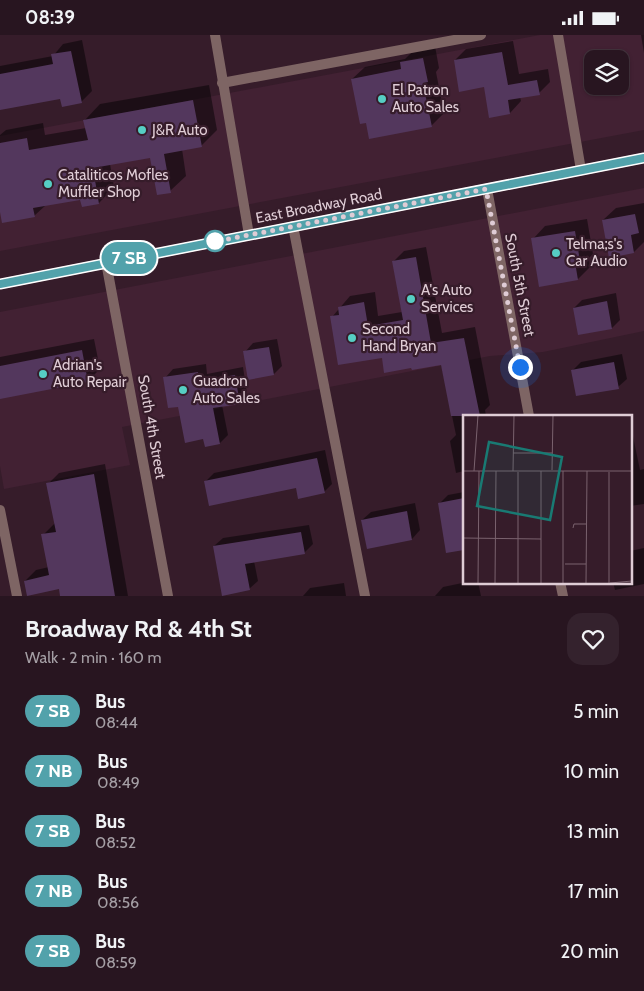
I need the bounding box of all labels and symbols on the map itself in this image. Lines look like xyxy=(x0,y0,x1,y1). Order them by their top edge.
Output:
place label: El Patron Auto Sales xyxy=(392,81,459,116)
marker: El Patron Auto Sales xyxy=(376,93,388,105)
place label: J&R Auto xyxy=(151,121,208,139)
marker: J&R Auto xyxy=(136,124,148,136)
place label: Cataliticos Mofles Muffler Shop xyxy=(58,166,169,201)
marker: Cataliticos Mofles Muffler Shop xyxy=(42,178,54,190)
street label: East Broadway Road xyxy=(254,185,384,227)
unlabelled marker xyxy=(204,230,226,252)
street label: South 5th Street xyxy=(501,232,539,338)
place label: Telma;s's Car Audio xyxy=(566,235,627,270)
line badge: 7 SB xyxy=(94,242,164,274)
marker: Telma;s's Car Audio xyxy=(550,247,562,259)
place label: A's Auto Services xyxy=(421,281,473,316)
marker: A's Auto Services xyxy=(405,293,417,305)
place label: Second Hand Bryan xyxy=(362,320,436,355)
marker: Second Hand Bryan xyxy=(346,332,358,344)
your location xyxy=(508,355,533,380)
place label: Adrian's Auto Repair xyxy=(53,356,127,391)
marker: Adrian's Auto Repair xyxy=(37,368,49,380)
place label: Guadron Auto Sales xyxy=(193,372,260,407)
street label: South 4th Street xyxy=(134,374,170,480)
marker: Guadron Auto Sales xyxy=(177,384,189,396)
inset map xyxy=(463,415,632,583)

